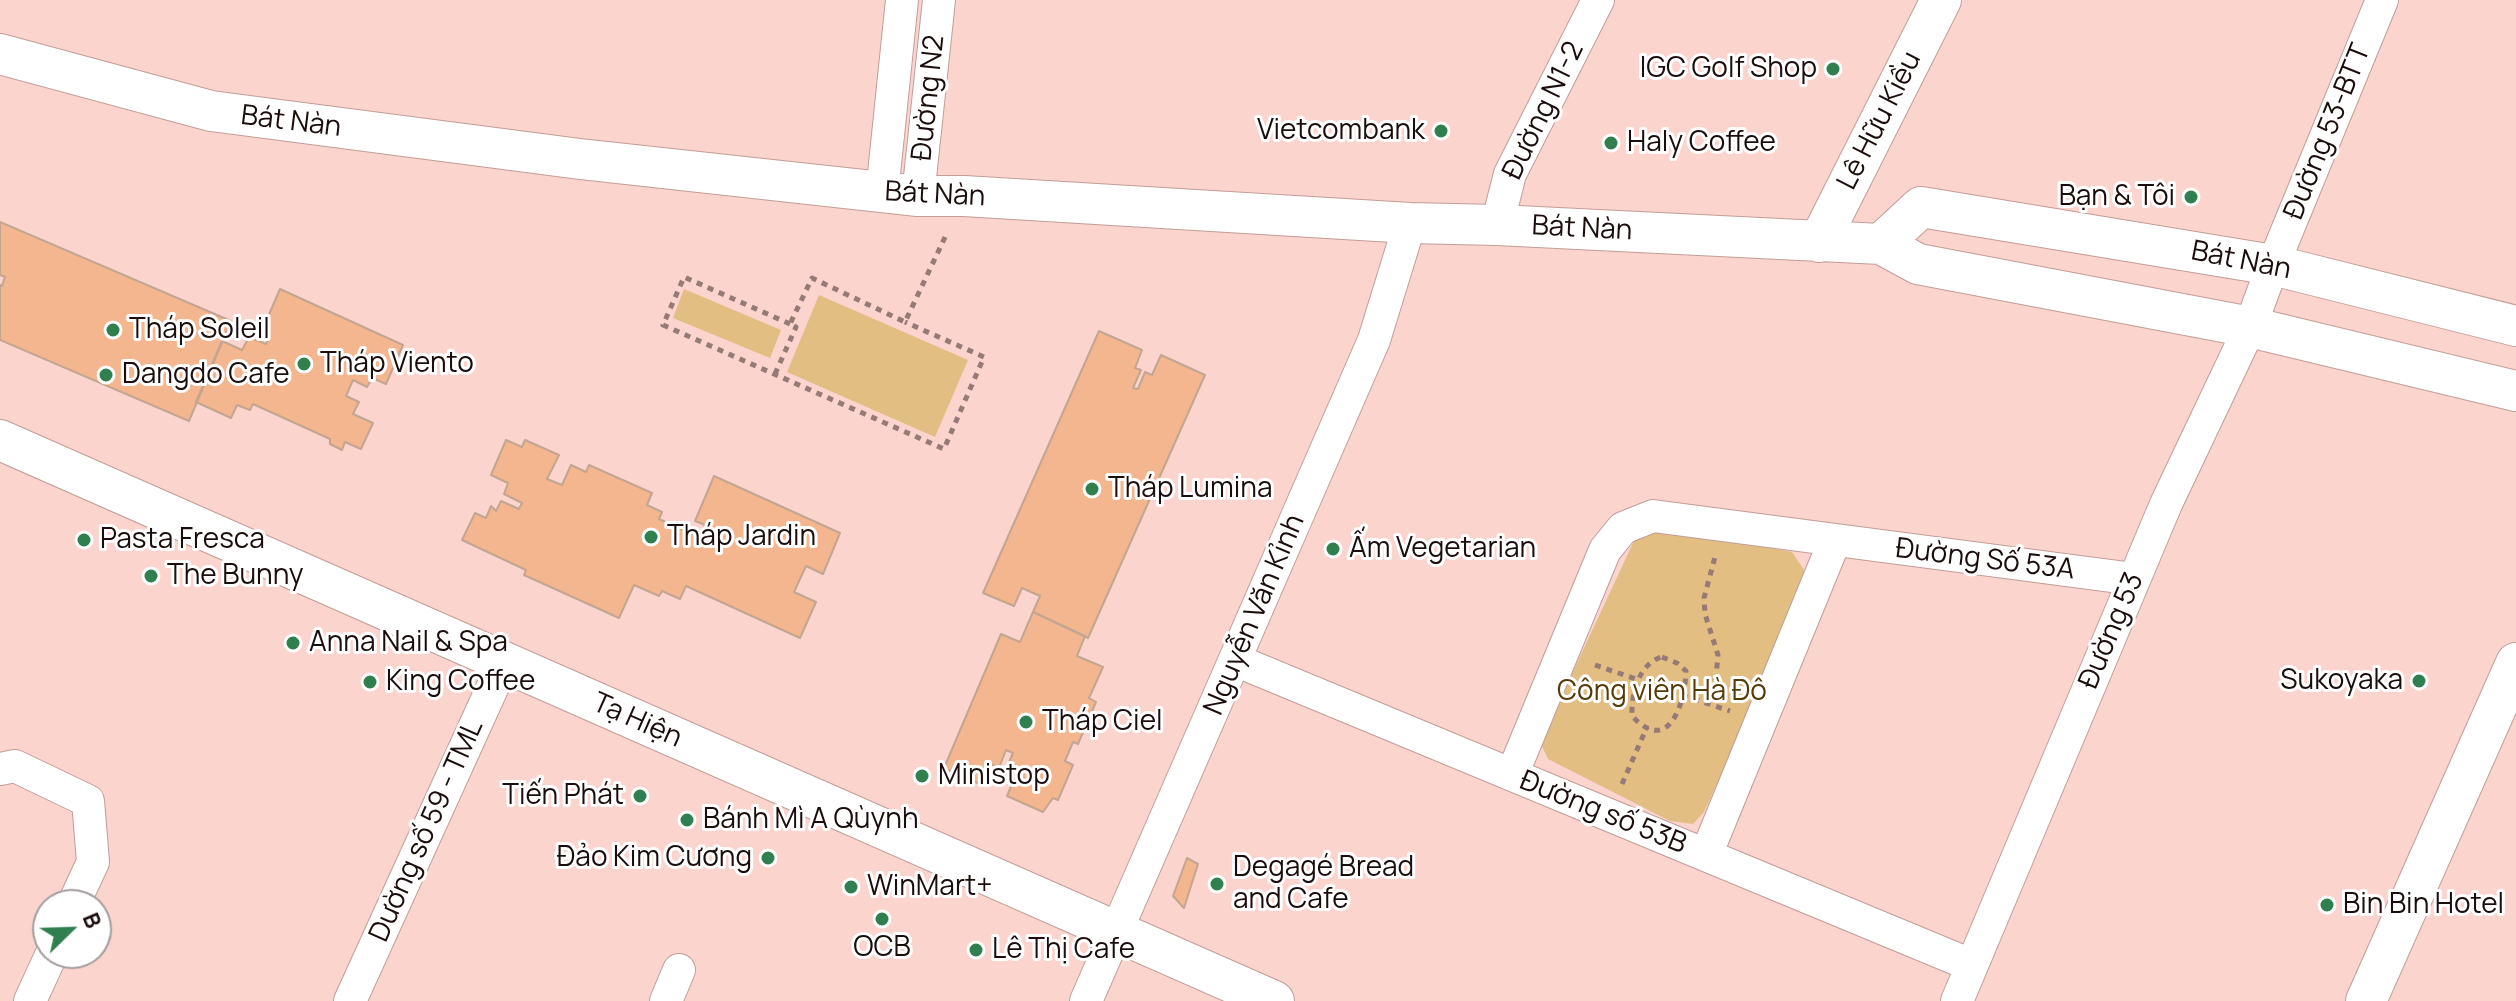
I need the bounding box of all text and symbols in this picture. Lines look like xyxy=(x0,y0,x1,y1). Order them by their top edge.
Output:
street label: Đường N2 xyxy=(906,33,952,163)
street label: Đường N1-2 xyxy=(1496,37,1592,185)
street label: Đường 53-BTT xyxy=(2278,39,2378,225)
street label: Lê Hữu Kiều xyxy=(1831,46,1929,196)
place label: IGC Golf Shop xyxy=(1640,52,1817,86)
marker: IGC Golf Shop xyxy=(1824,60,1842,78)
street label: Bát Nàn xyxy=(239,99,343,145)
place label: Vietcombank xyxy=(1257,114,1425,148)
marker: Vietcombank xyxy=(1432,122,1450,140)
place label: Haly Coffee xyxy=(1627,126,1776,160)
marker: Haly Coffee xyxy=(1602,134,1620,152)
street label: Bát Nàn xyxy=(884,176,986,214)
place label: Bạn & Tôi xyxy=(2059,180,2175,214)
marker: Bạn & Tôi xyxy=(2182,188,2200,206)
street label: Bát Nàn xyxy=(1531,210,1633,248)
street label: Bát Nàn xyxy=(2188,235,2294,287)
place label: Tháp Soleil xyxy=(129,313,270,347)
marker: Tháp Soleil xyxy=(104,321,122,339)
place label: Tháp Viento xyxy=(320,347,474,381)
marker: Tháp Viento xyxy=(295,355,313,373)
place label: Dangdo Cafe xyxy=(122,358,290,392)
marker: Dangdo Cafe xyxy=(97,366,115,384)
place label: Tháp Lumina xyxy=(1108,472,1272,506)
marker: Tháp Lumina xyxy=(1083,480,1101,498)
street label: Nguyễn Văn Kỉnh xyxy=(1198,510,1312,720)
place label: Tháp Jardin xyxy=(667,520,816,554)
place label: Pasta Fresca xyxy=(100,523,265,557)
marker: Tháp Jardin xyxy=(642,528,660,546)
marker: Pasta Fresca xyxy=(75,531,93,549)
place label: Ấm Vegetarian xyxy=(1349,532,1536,566)
street label: Đường Số 53A xyxy=(1894,532,2076,588)
marker: Ấm Vegetarian xyxy=(1324,540,1342,558)
place label: The Bunny xyxy=(167,559,304,593)
marker: The Bunny xyxy=(142,567,160,585)
street label: Đường 53 xyxy=(2073,568,2151,694)
place label: Anna Nail & Spa xyxy=(309,626,508,660)
marker: Anna Nail & Spa xyxy=(284,634,302,652)
place label: Sukoyaka xyxy=(2280,664,2403,698)
place label: King Coffee xyxy=(386,665,535,699)
marker: Sukoyaka xyxy=(2410,672,2428,690)
marker: King Coffee xyxy=(361,673,379,691)
park label: Công viên Hà Đô xyxy=(1557,675,1767,709)
street label: Tạ Hiện xyxy=(587,686,687,756)
place label: Tháp Ciel xyxy=(1042,705,1163,739)
marker: Tháp Ciel xyxy=(1017,713,1035,731)
street label: Dường số 59 - TML xyxy=(363,715,491,947)
place label: Ministop xyxy=(938,759,1050,793)
street label: Đường số 53B xyxy=(1515,764,1691,862)
marker: Ministop xyxy=(913,767,931,785)
place label: Tiến Phát xyxy=(502,779,624,813)
marker: Tiến Phát xyxy=(631,787,649,805)
place label: Bánh Mì A Qùynh xyxy=(703,803,919,837)
marker: Bánh Mì A Qùynh xyxy=(678,811,696,829)
place label: Đảo Kim Cương xyxy=(557,841,752,875)
marker: Đảo Kim Cương xyxy=(759,849,777,867)
place label: Degagé Bread and Cafe xyxy=(1233,851,1414,917)
place label: WinMart+ xyxy=(867,870,992,904)
marker: Degagé Bread and Cafe xyxy=(1208,875,1226,893)
marker: WinMart+ xyxy=(842,878,860,896)
place label: Bin Bin Hotel xyxy=(2343,888,2504,922)
north arrow xyxy=(32,889,112,969)
marker: Bin Bin Hotel xyxy=(2318,896,2336,914)
text: B xyxy=(76,908,109,933)
marker: OCB xyxy=(873,910,891,928)
place label: OCB xyxy=(853,931,911,965)
place label: Lê Thị Cafe xyxy=(992,933,1135,967)
marker: Lê Thị Cafe xyxy=(967,941,985,959)

